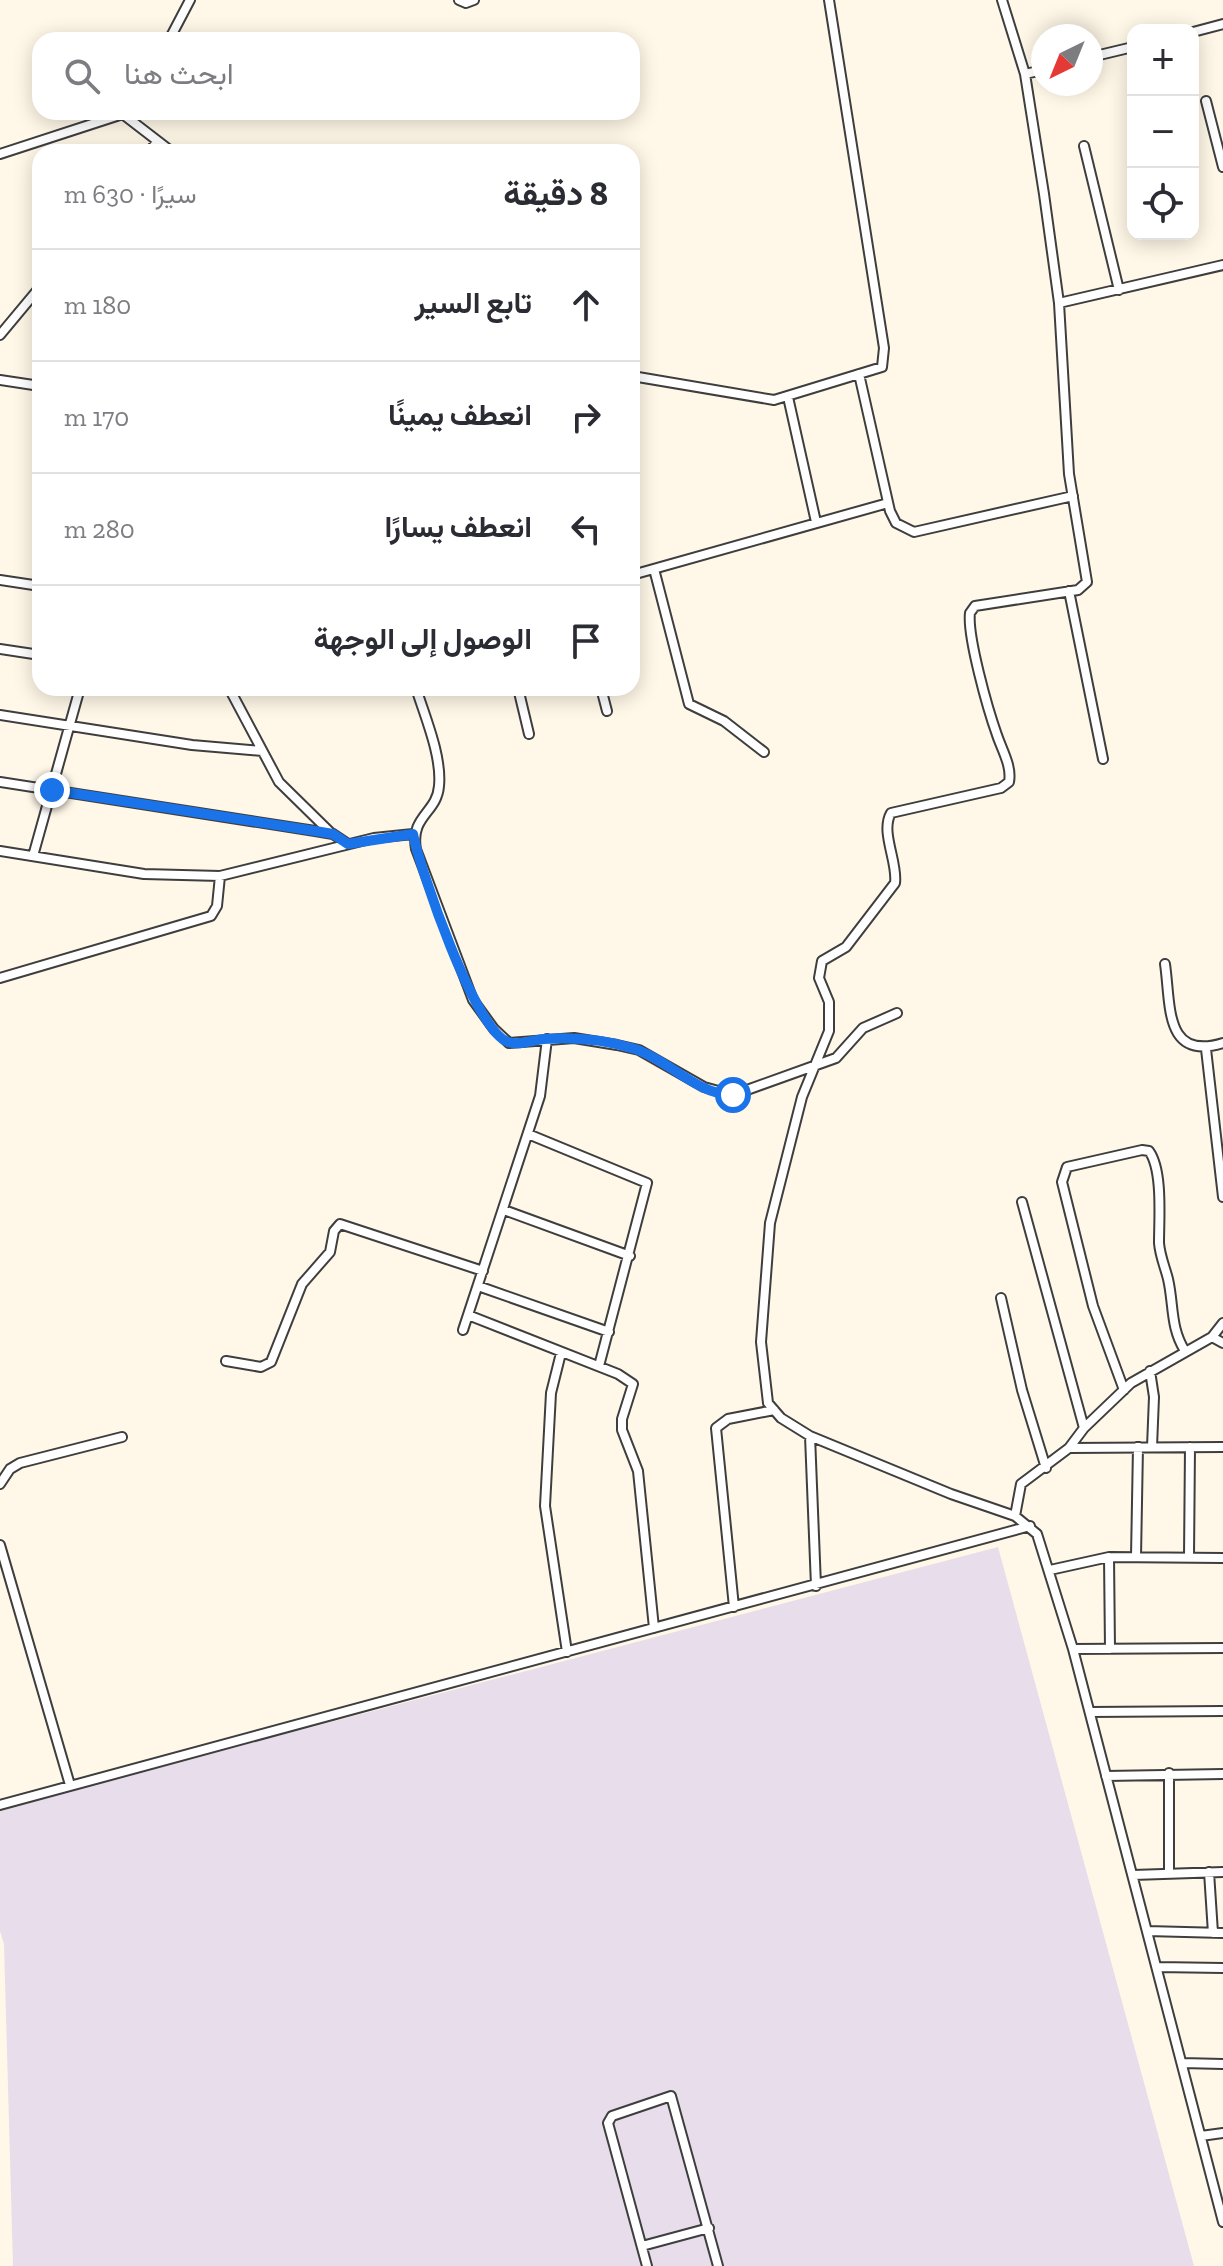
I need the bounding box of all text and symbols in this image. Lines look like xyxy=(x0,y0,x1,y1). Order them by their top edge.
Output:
north arrow xyxy=(1031,24,1103,96)
map controls xyxy=(1127,24,1199,240)
button: + xyxy=(1127,24,1199,96)
search box xyxy=(32,32,640,120)
icon: search xyxy=(60,54,104,98)
text: ابحث هنا xyxy=(124,56,234,92)
button: − xyxy=(1127,96,1199,168)
button: locate xyxy=(1127,168,1199,240)
text: 8 دقيقة xyxy=(503,173,608,214)
text: سيرًا · 630 m xyxy=(64,178,196,210)
icon: ahead xyxy=(564,283,608,327)
text: تابع السير xyxy=(415,285,532,321)
text: 180 m xyxy=(64,289,131,321)
icon: right xyxy=(564,395,608,439)
text: انعطف يمينًا xyxy=(388,397,532,433)
text: 170 m xyxy=(64,401,129,433)
icon: left xyxy=(564,507,608,551)
text: انعطف يسارًا xyxy=(384,509,532,545)
text: 280 m xyxy=(64,513,135,545)
icon: arrive xyxy=(564,619,608,663)
text: الوصول إلى الوجهة xyxy=(313,621,532,657)
route end xyxy=(34,772,70,808)
route start xyxy=(715,1077,751,1113)

